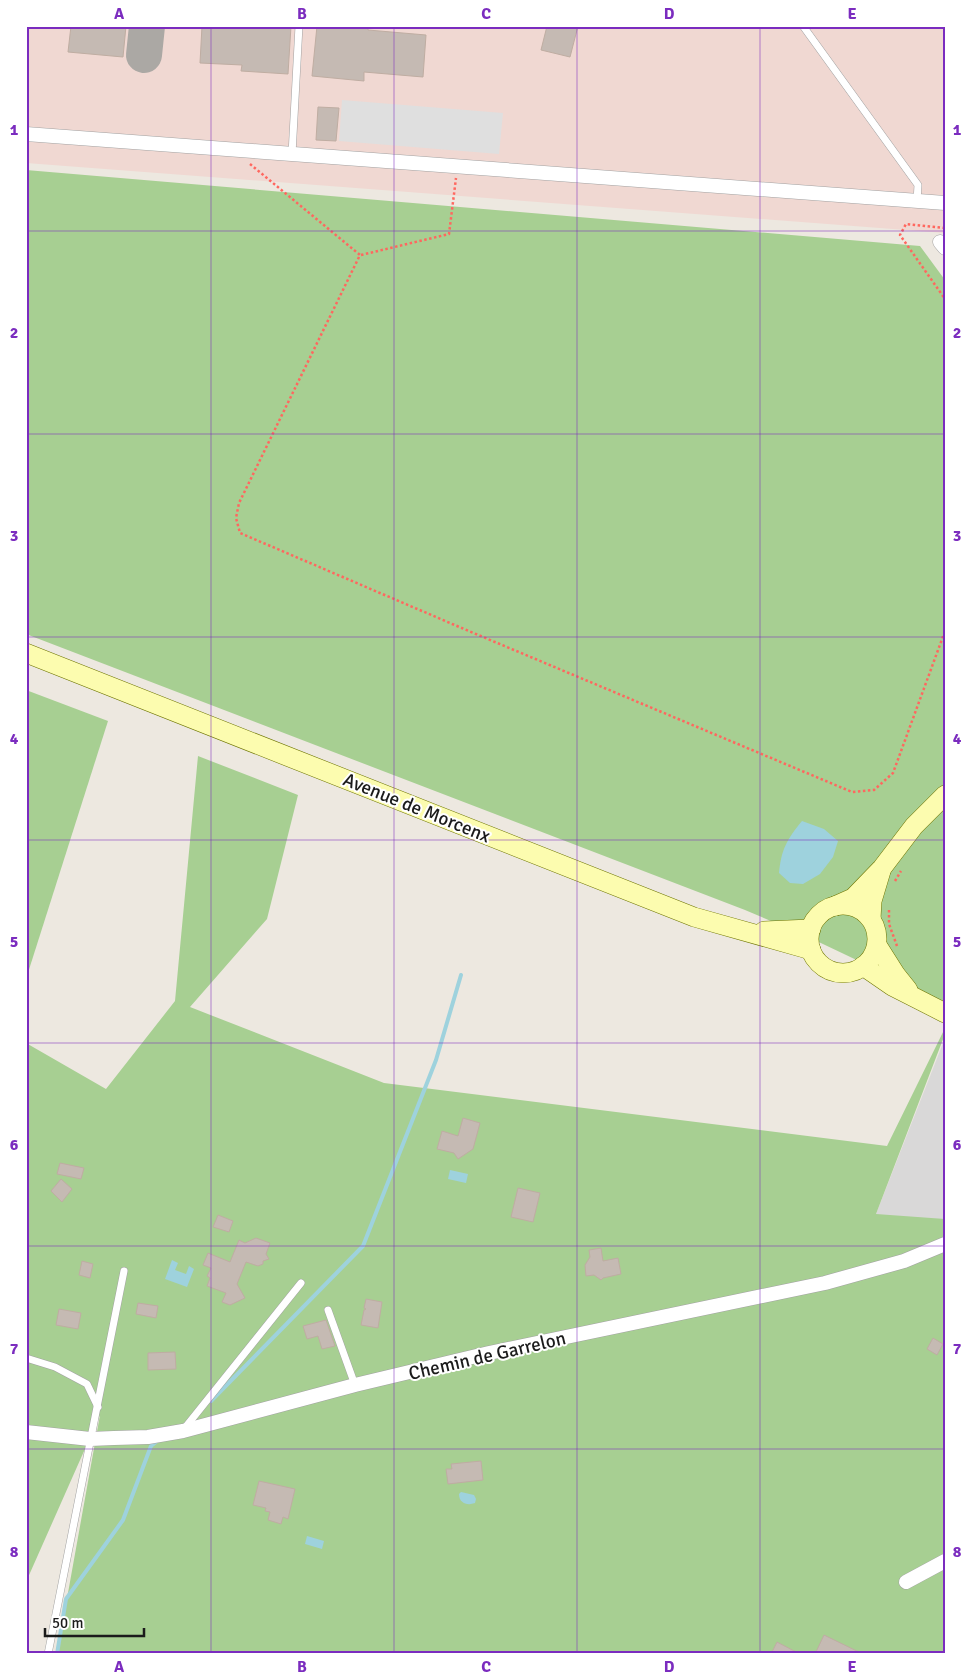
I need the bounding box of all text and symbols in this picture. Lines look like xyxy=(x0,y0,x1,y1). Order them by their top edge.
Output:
text: A xyxy=(114,4,125,24)
text: B xyxy=(297,4,307,24)
text: C xyxy=(481,4,491,24)
text: D xyxy=(664,4,675,24)
text: E xyxy=(847,4,857,24)
text: 1 xyxy=(10,120,19,140)
text: 1 xyxy=(953,120,962,140)
text: 2 xyxy=(10,323,18,343)
text: 2 xyxy=(953,323,961,343)
text: 3 xyxy=(10,526,18,546)
text: 3 xyxy=(953,526,961,546)
text: 4 xyxy=(10,729,19,749)
text: 4 xyxy=(953,729,962,749)
street label: Avenue de Morcenx xyxy=(339,767,494,848)
text: 5 xyxy=(10,932,18,952)
text: 5 xyxy=(953,932,961,952)
text: 6 xyxy=(10,1135,19,1155)
text: 6 xyxy=(953,1135,962,1155)
street label: Chemin de Garrelon xyxy=(406,1326,568,1386)
text: 7 xyxy=(10,1339,19,1359)
text: 7 xyxy=(953,1339,962,1359)
text: 8 xyxy=(10,1542,19,1562)
text: 8 xyxy=(953,1542,962,1562)
scale bar xyxy=(45,1605,144,1637)
text: 50 m xyxy=(52,1614,83,1632)
text: A xyxy=(114,1657,125,1677)
text: B xyxy=(297,1657,307,1677)
text: C xyxy=(481,1657,491,1677)
text: D xyxy=(664,1657,675,1677)
text: E xyxy=(847,1657,857,1677)

